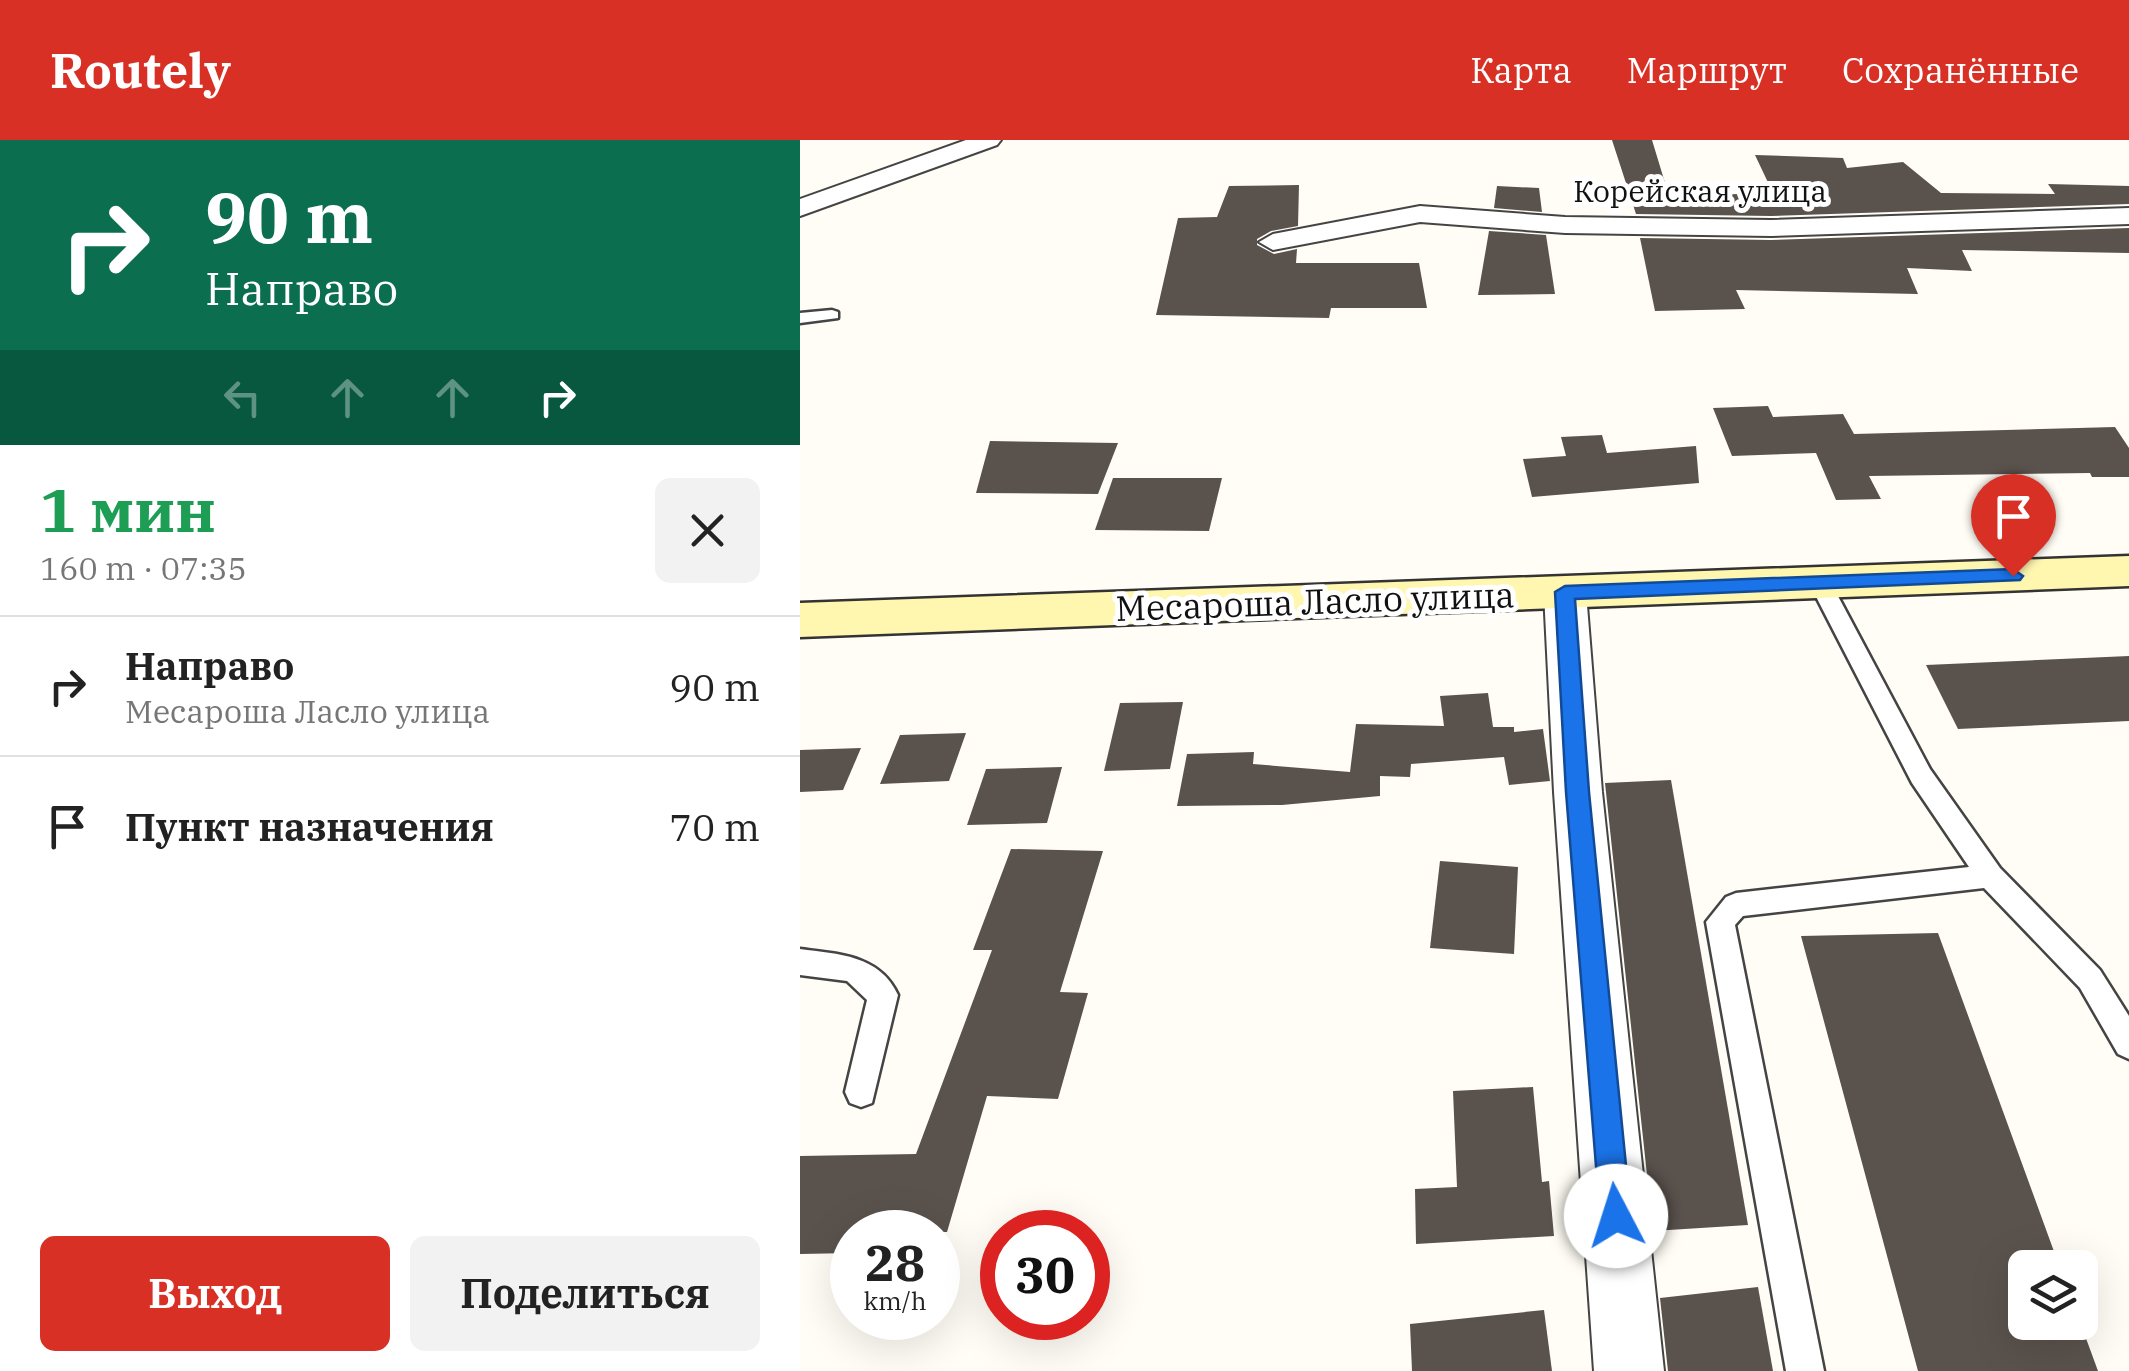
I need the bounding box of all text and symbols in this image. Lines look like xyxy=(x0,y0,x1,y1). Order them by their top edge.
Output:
text: Routely xyxy=(50,39,231,101)
text: Карта xyxy=(1470,47,1572,93)
text: Маршрут xyxy=(1627,47,1787,93)
text: Сохранённые xyxy=(1842,47,2079,93)
text: 90 m xyxy=(205,171,373,262)
street label: Корейская улица xyxy=(1573,171,1827,210)
icon: right xyxy=(40,180,170,310)
text: Направо xyxy=(205,259,398,317)
icon: left xyxy=(215,370,270,425)
icon: ahead xyxy=(320,370,375,425)
icon: ahead xyxy=(425,370,480,425)
icon: right xyxy=(530,370,585,425)
text: 1 мин xyxy=(40,470,216,549)
pin xyxy=(1971,474,2056,577)
button: close xyxy=(655,478,760,583)
icon: arrive xyxy=(1986,489,2041,544)
text: 160 m · 07:35 xyxy=(40,547,247,589)
street label: Месароша Ласло улица xyxy=(1115,571,1515,631)
text: Направо xyxy=(125,641,294,690)
icon: right xyxy=(40,659,95,714)
text: 90 m xyxy=(669,662,760,711)
text: Месароша Ласло улица xyxy=(125,690,490,732)
icon: arrive xyxy=(40,799,95,854)
text: Пункт назначения xyxy=(125,802,494,851)
text: 70 m xyxy=(669,802,760,851)
position arrow xyxy=(1564,1164,1668,1268)
speed limit sign: 30 xyxy=(980,1210,1110,1340)
text: 28 xyxy=(865,1230,925,1295)
button: Выход xyxy=(40,1236,390,1351)
button: Поделиться xyxy=(410,1236,760,1351)
map controls xyxy=(2008,1250,2098,1340)
button: layers xyxy=(2008,1250,2098,1340)
text: km/h xyxy=(863,1284,927,1317)

